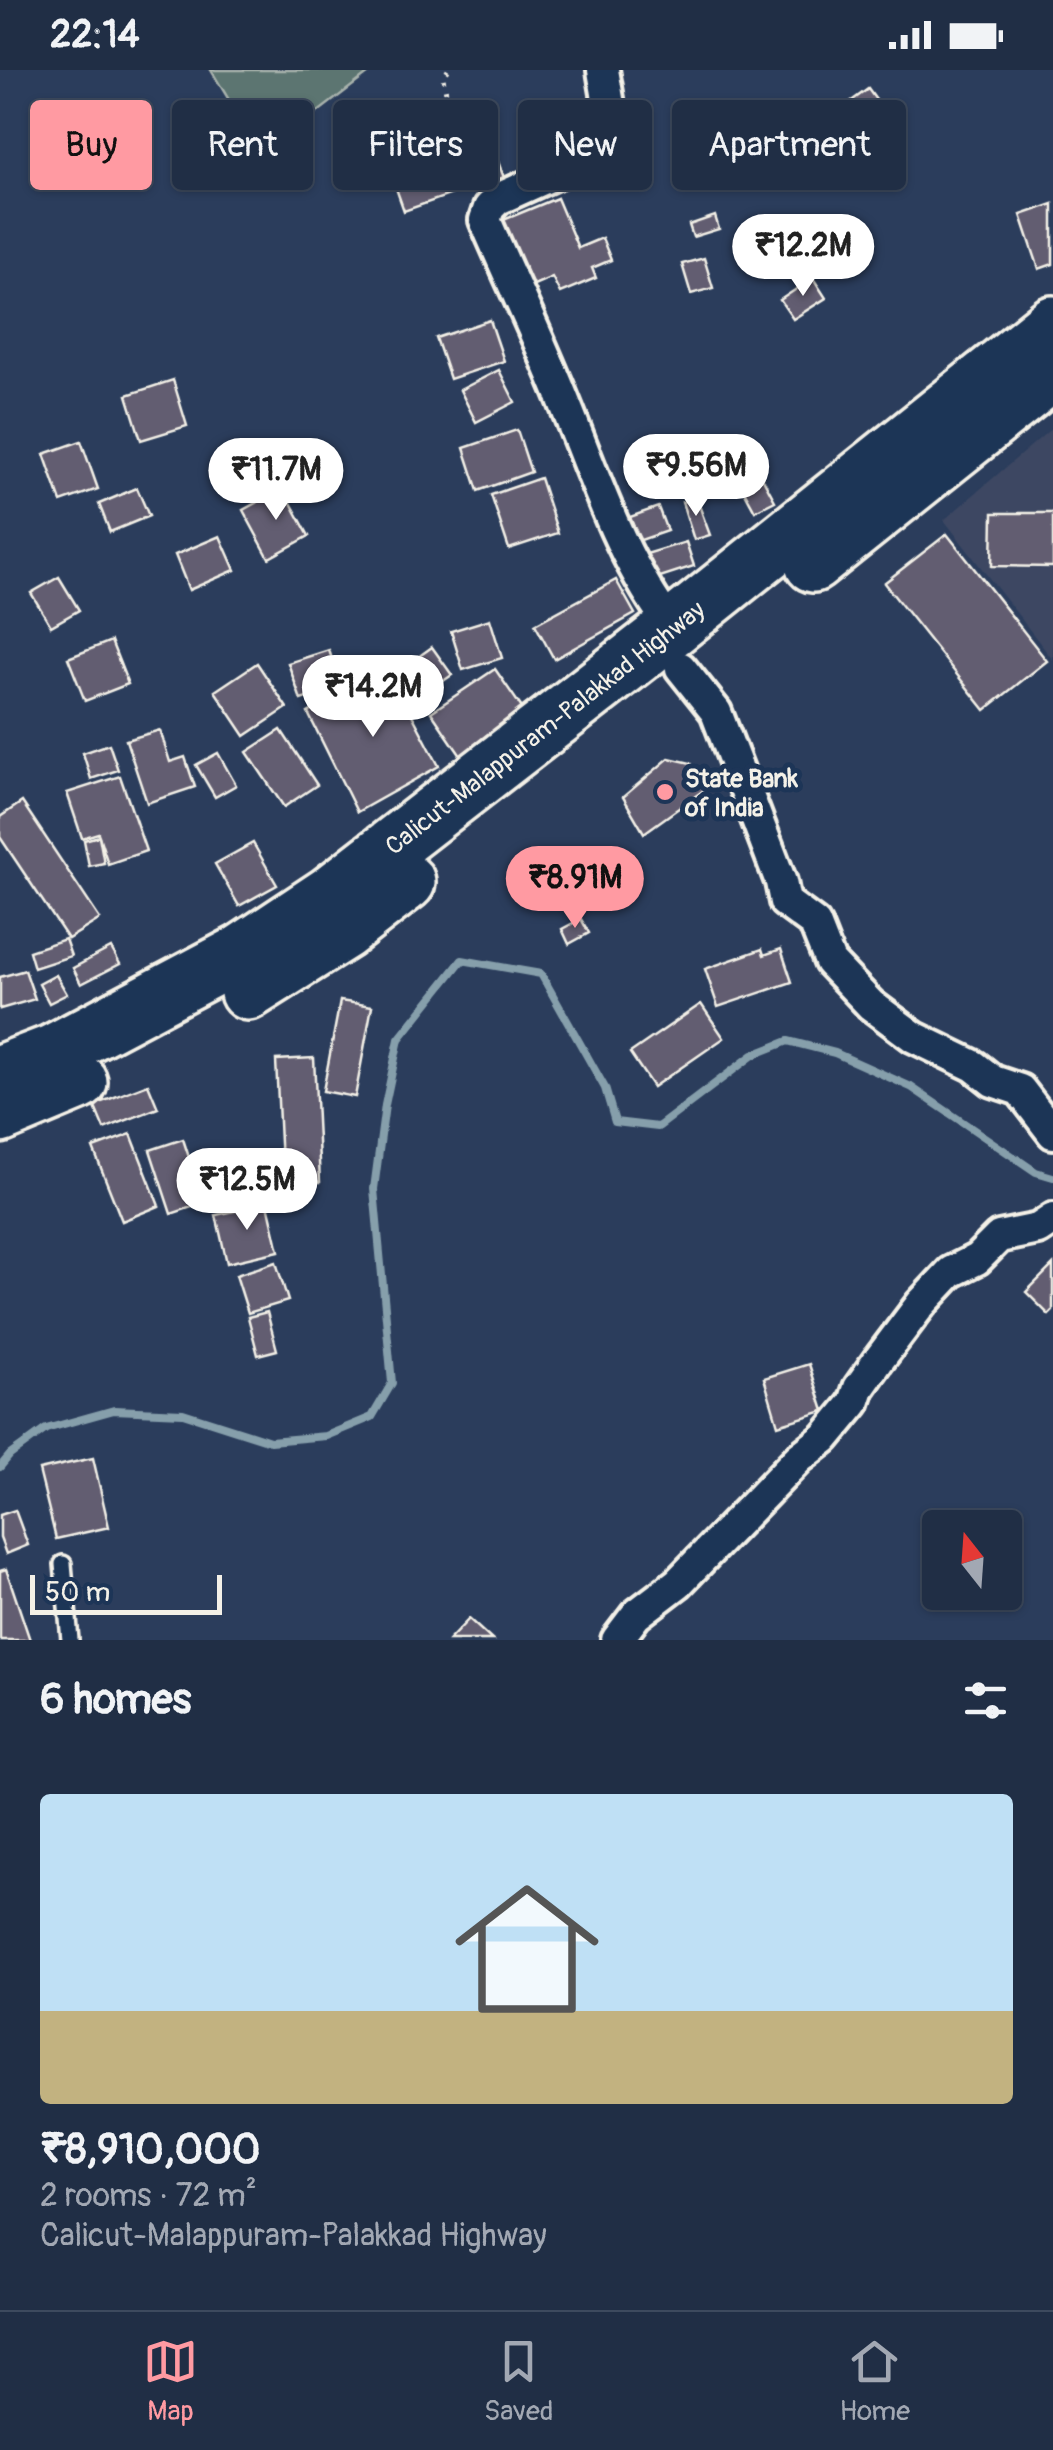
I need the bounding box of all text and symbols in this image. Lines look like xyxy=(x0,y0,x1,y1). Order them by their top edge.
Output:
text: 22:14 xyxy=(50,11,140,59)
chip: Buy xyxy=(30,100,152,190)
chip: Rent xyxy=(172,100,313,190)
chip: Filters xyxy=(333,100,498,190)
chip: New xyxy=(518,100,652,190)
chip: Apartment xyxy=(672,100,906,190)
pin: ₹12.2M xyxy=(722,214,884,299)
text: ₹12.2M xyxy=(754,226,852,266)
pin: ₹9.56M xyxy=(615,434,777,519)
pin: ₹11.7M xyxy=(195,438,357,523)
text: ₹9.56M xyxy=(645,446,747,486)
text: ₹11.7M xyxy=(230,450,322,490)
street label: Calicut-Malappuram-Palakkad Highway xyxy=(380,595,712,862)
pin: ₹14.2M xyxy=(292,655,454,740)
text: ₹14.2M xyxy=(324,667,422,707)
place label: State Bank of India xyxy=(684,764,799,824)
marker: State Bank of India xyxy=(654,781,676,803)
pin: ₹8.91M xyxy=(494,846,656,931)
text: ₹8.91M xyxy=(528,858,622,898)
pin: ₹12.5M xyxy=(166,1148,328,1233)
text: ₹12.5M xyxy=(199,1160,296,1200)
north arrow xyxy=(922,1510,1022,1610)
map controls xyxy=(922,1510,1022,1610)
scale bar xyxy=(30,1570,222,1614)
text: 50 m xyxy=(45,1575,110,1610)
icon: filters xyxy=(958,1673,1013,1728)
text: 6 homes xyxy=(40,1674,191,1726)
icon: home xyxy=(437,1859,617,2039)
text: ₹8,910,000 xyxy=(40,2124,261,2176)
text: 2 rooms · 72 m² xyxy=(40,2176,257,2216)
text: Calicut-Malappuram-Palakkad Highway xyxy=(40,2216,547,2256)
tab: Map xyxy=(143,2334,198,2429)
tab: Saved xyxy=(484,2334,553,2429)
tab: Home xyxy=(839,2334,910,2429)

